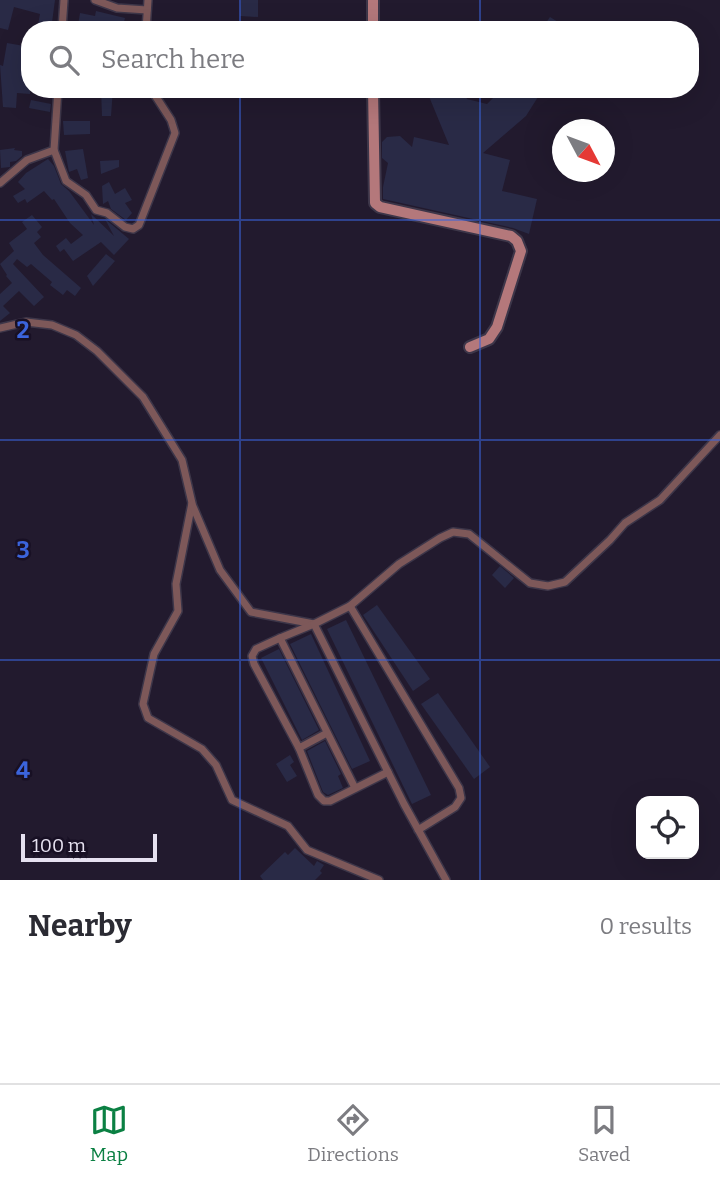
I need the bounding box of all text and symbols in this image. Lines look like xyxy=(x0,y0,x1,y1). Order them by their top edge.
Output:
search box xyxy=(21,21,699,98)
icon: search xyxy=(45,41,83,79)
text: Search here xyxy=(101,44,245,75)
north arrow xyxy=(552,119,615,182)
text: 2 xyxy=(17,316,30,344)
text: 3 xyxy=(16,536,30,564)
text: 4 xyxy=(16,756,30,784)
map controls xyxy=(636,796,699,859)
button: locate xyxy=(636,796,699,859)
scale bar xyxy=(21,831,158,863)
text: 100 m xyxy=(32,834,86,857)
text: Nearby xyxy=(28,908,132,944)
text: 0 results xyxy=(599,912,692,940)
tab: Map xyxy=(90,1101,128,1166)
tab: Directions xyxy=(307,1101,399,1166)
tab: Saved xyxy=(578,1101,630,1166)

